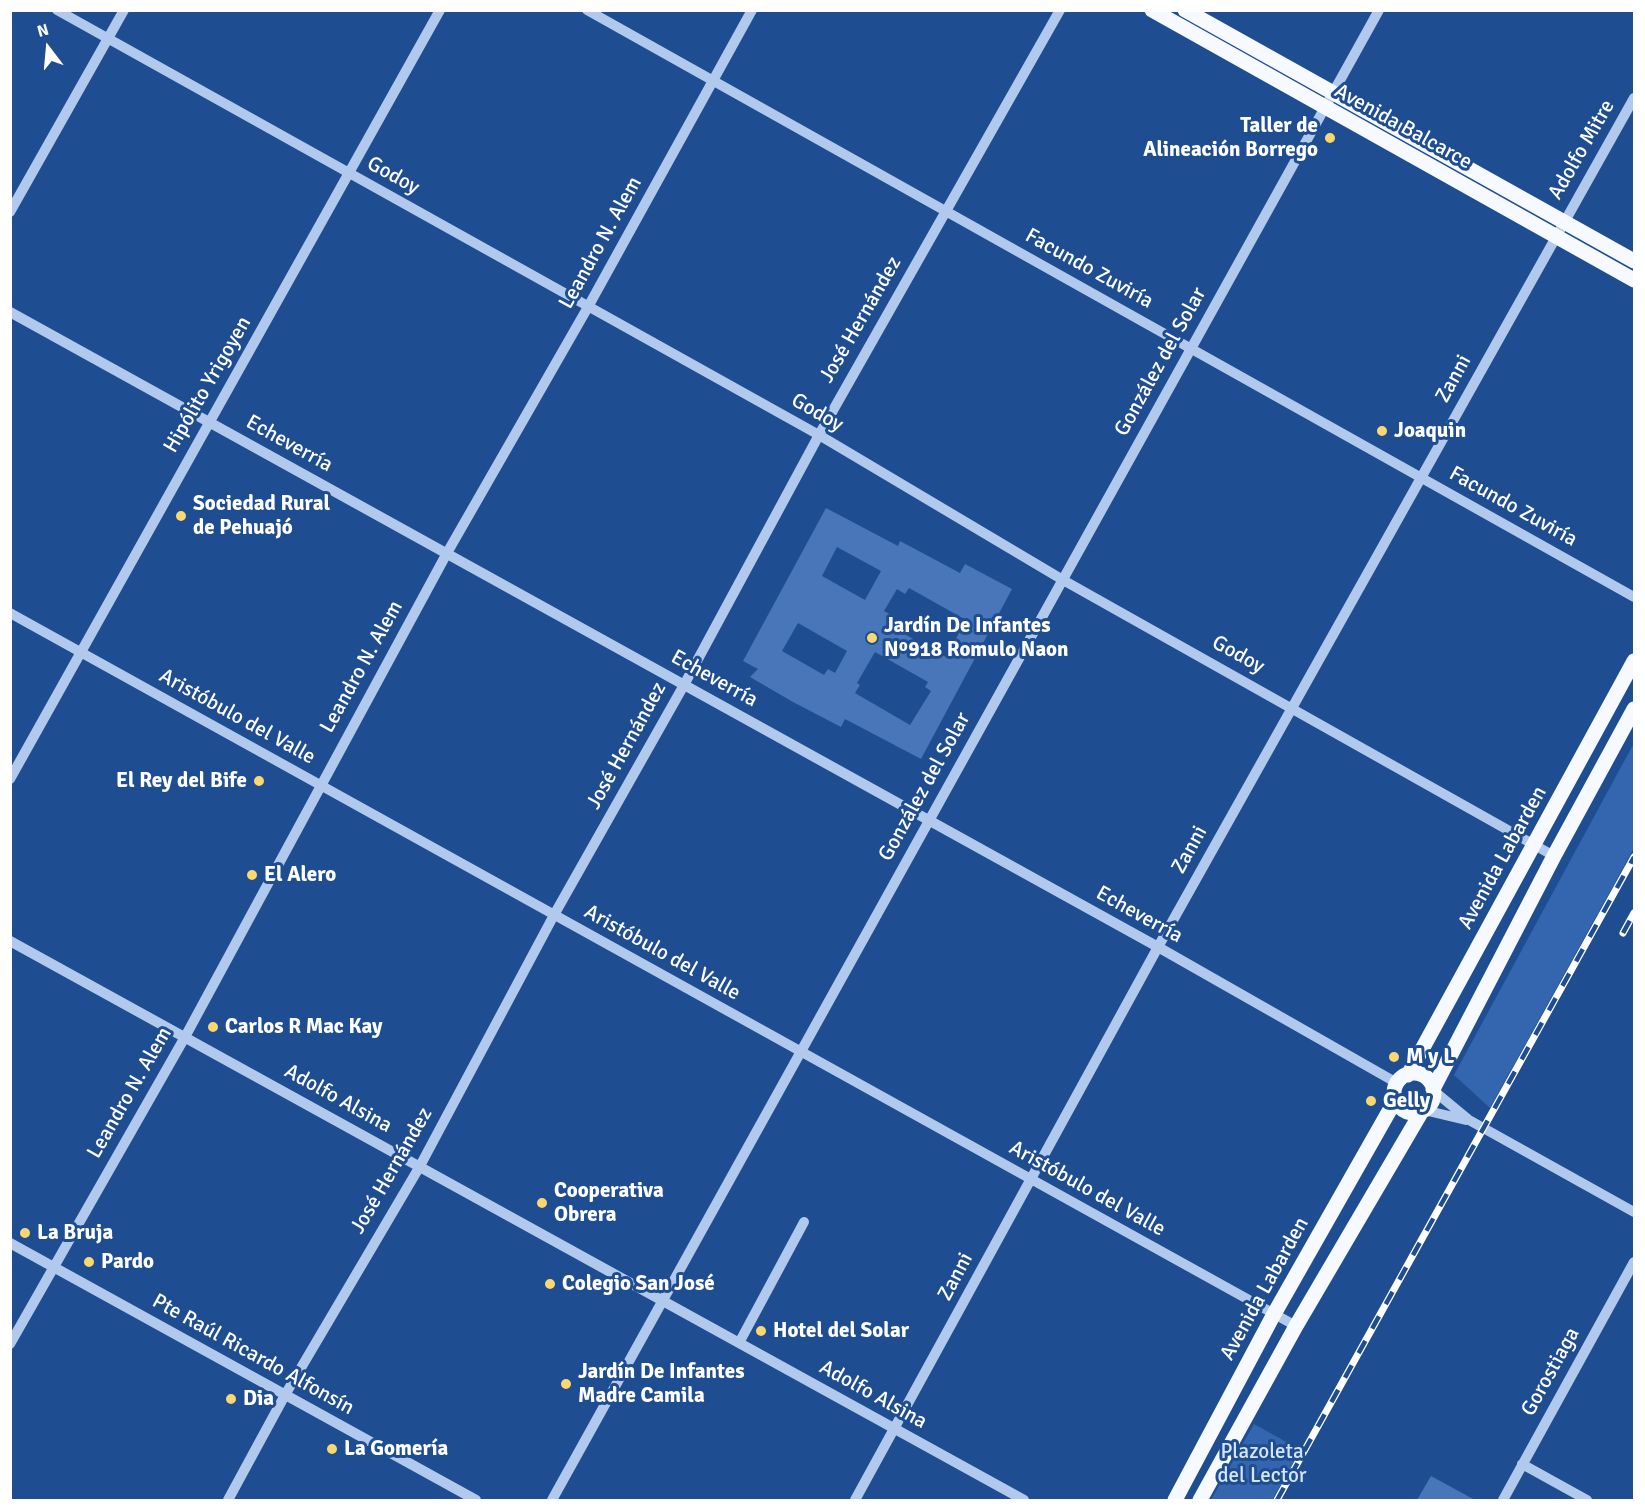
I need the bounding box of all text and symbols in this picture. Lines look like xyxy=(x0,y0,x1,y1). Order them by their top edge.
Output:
north arrow xyxy=(18,18,78,78)
text: N xyxy=(35,20,51,42)
street label: Avenida Balcarce xyxy=(1330,79,1476,175)
street label: Adolfo Mitre xyxy=(1543,96,1621,204)
place label: Taller de Alineación Borrego xyxy=(1143,113,1318,163)
marker: Taller de Alineación Borrego xyxy=(1323,131,1337,145)
street label: Godoy xyxy=(362,151,424,201)
street label: Leandro N. Alem xyxy=(554,172,648,314)
street label: Facundo Zuviría xyxy=(1021,223,1157,315)
street label: José Hernández xyxy=(815,252,907,388)
street label: González del Solar xyxy=(1110,283,1212,441)
street label: Hipólito Yrigoyen xyxy=(159,312,257,458)
street label: Zanni xyxy=(1431,351,1477,407)
street label: Godoy xyxy=(786,388,848,438)
street label: Echeverría xyxy=(241,410,337,478)
place label: Joaquin xyxy=(1394,418,1466,444)
marker: Joaquin xyxy=(1375,424,1389,438)
street label: Facundo Zuviría xyxy=(1445,461,1581,553)
place label: Sociedad Rural de Pehuajó xyxy=(193,491,330,541)
marker: Sociedad Rural de Pehuajó xyxy=(174,509,188,523)
street label: Leandro N. Alem xyxy=(315,596,409,738)
place label: Jardín De Infantes Nº918 Romulo Naon xyxy=(884,613,1069,663)
street label: Godoy xyxy=(1207,630,1269,680)
marker: Jardín De Infantes Nº918 Romulo Naon xyxy=(865,631,879,645)
street label: Echeverría xyxy=(666,645,762,713)
street label: Aristóbulo del Valle xyxy=(155,664,319,770)
street label: José Hernández xyxy=(582,678,672,814)
street label: González del Solar xyxy=(874,708,976,866)
place label: El Rey del Bife xyxy=(116,768,247,794)
marker: El Rey del Bife xyxy=(252,774,266,788)
street label: Avenida Labarden xyxy=(1453,782,1553,934)
street label: Zanni xyxy=(1167,822,1213,878)
place label: El Alero xyxy=(264,862,336,888)
marker: El Alero xyxy=(245,868,259,882)
street label: Echeverría xyxy=(1091,881,1187,949)
street label: Aristóbulo del Valle xyxy=(580,900,744,1006)
place label: Carlos R Mac Kay xyxy=(225,1014,382,1040)
marker: Carlos R Mac Kay xyxy=(206,1020,220,1034)
street label: Leandro N. Alem xyxy=(82,1023,178,1163)
place label: M y L xyxy=(1406,1044,1454,1070)
marker: M y L xyxy=(1387,1050,1401,1064)
street label: Adolfo Alsina xyxy=(280,1059,396,1139)
place label: Gelly xyxy=(1383,1088,1430,1114)
marker: Gelly xyxy=(1364,1094,1378,1108)
street label: José Hernández xyxy=(346,1103,438,1239)
street label: Aristóbulo del Valle xyxy=(1005,1136,1169,1242)
place label: Cooperativa Obrera xyxy=(554,1178,664,1228)
marker: Cooperativa Obrera xyxy=(535,1196,549,1210)
street label: Avenida Labarden xyxy=(1215,1213,1315,1365)
place label: La Bruja xyxy=(37,1220,113,1246)
marker: La Bruja xyxy=(18,1226,32,1240)
place label: Pardo xyxy=(101,1249,154,1275)
street label: Zanni xyxy=(933,1249,979,1305)
marker: Pardo xyxy=(82,1255,96,1269)
place label: Colegio San José xyxy=(562,1271,715,1297)
marker: Colegio San José xyxy=(543,1277,557,1291)
street label: Pte Raúl Ricardo Alfonsín xyxy=(148,1289,358,1421)
place label: Hotel del Solar xyxy=(773,1318,909,1344)
street label: Gorostiaga xyxy=(1516,1323,1586,1421)
marker: Hotel del Solar xyxy=(754,1324,768,1338)
street label: Adolfo Alsina xyxy=(815,1355,931,1435)
place label: Jardín De Infantes Madre Camila xyxy=(578,1359,744,1409)
marker: Jardín De Infantes Madre Camila xyxy=(559,1377,573,1391)
place label: Dia xyxy=(243,1386,274,1412)
marker: Dia xyxy=(224,1392,238,1406)
place label: La Gomería xyxy=(344,1436,448,1462)
park label: Plazoleta del Lector xyxy=(1217,1439,1307,1489)
marker: La Gomería xyxy=(325,1442,339,1456)

